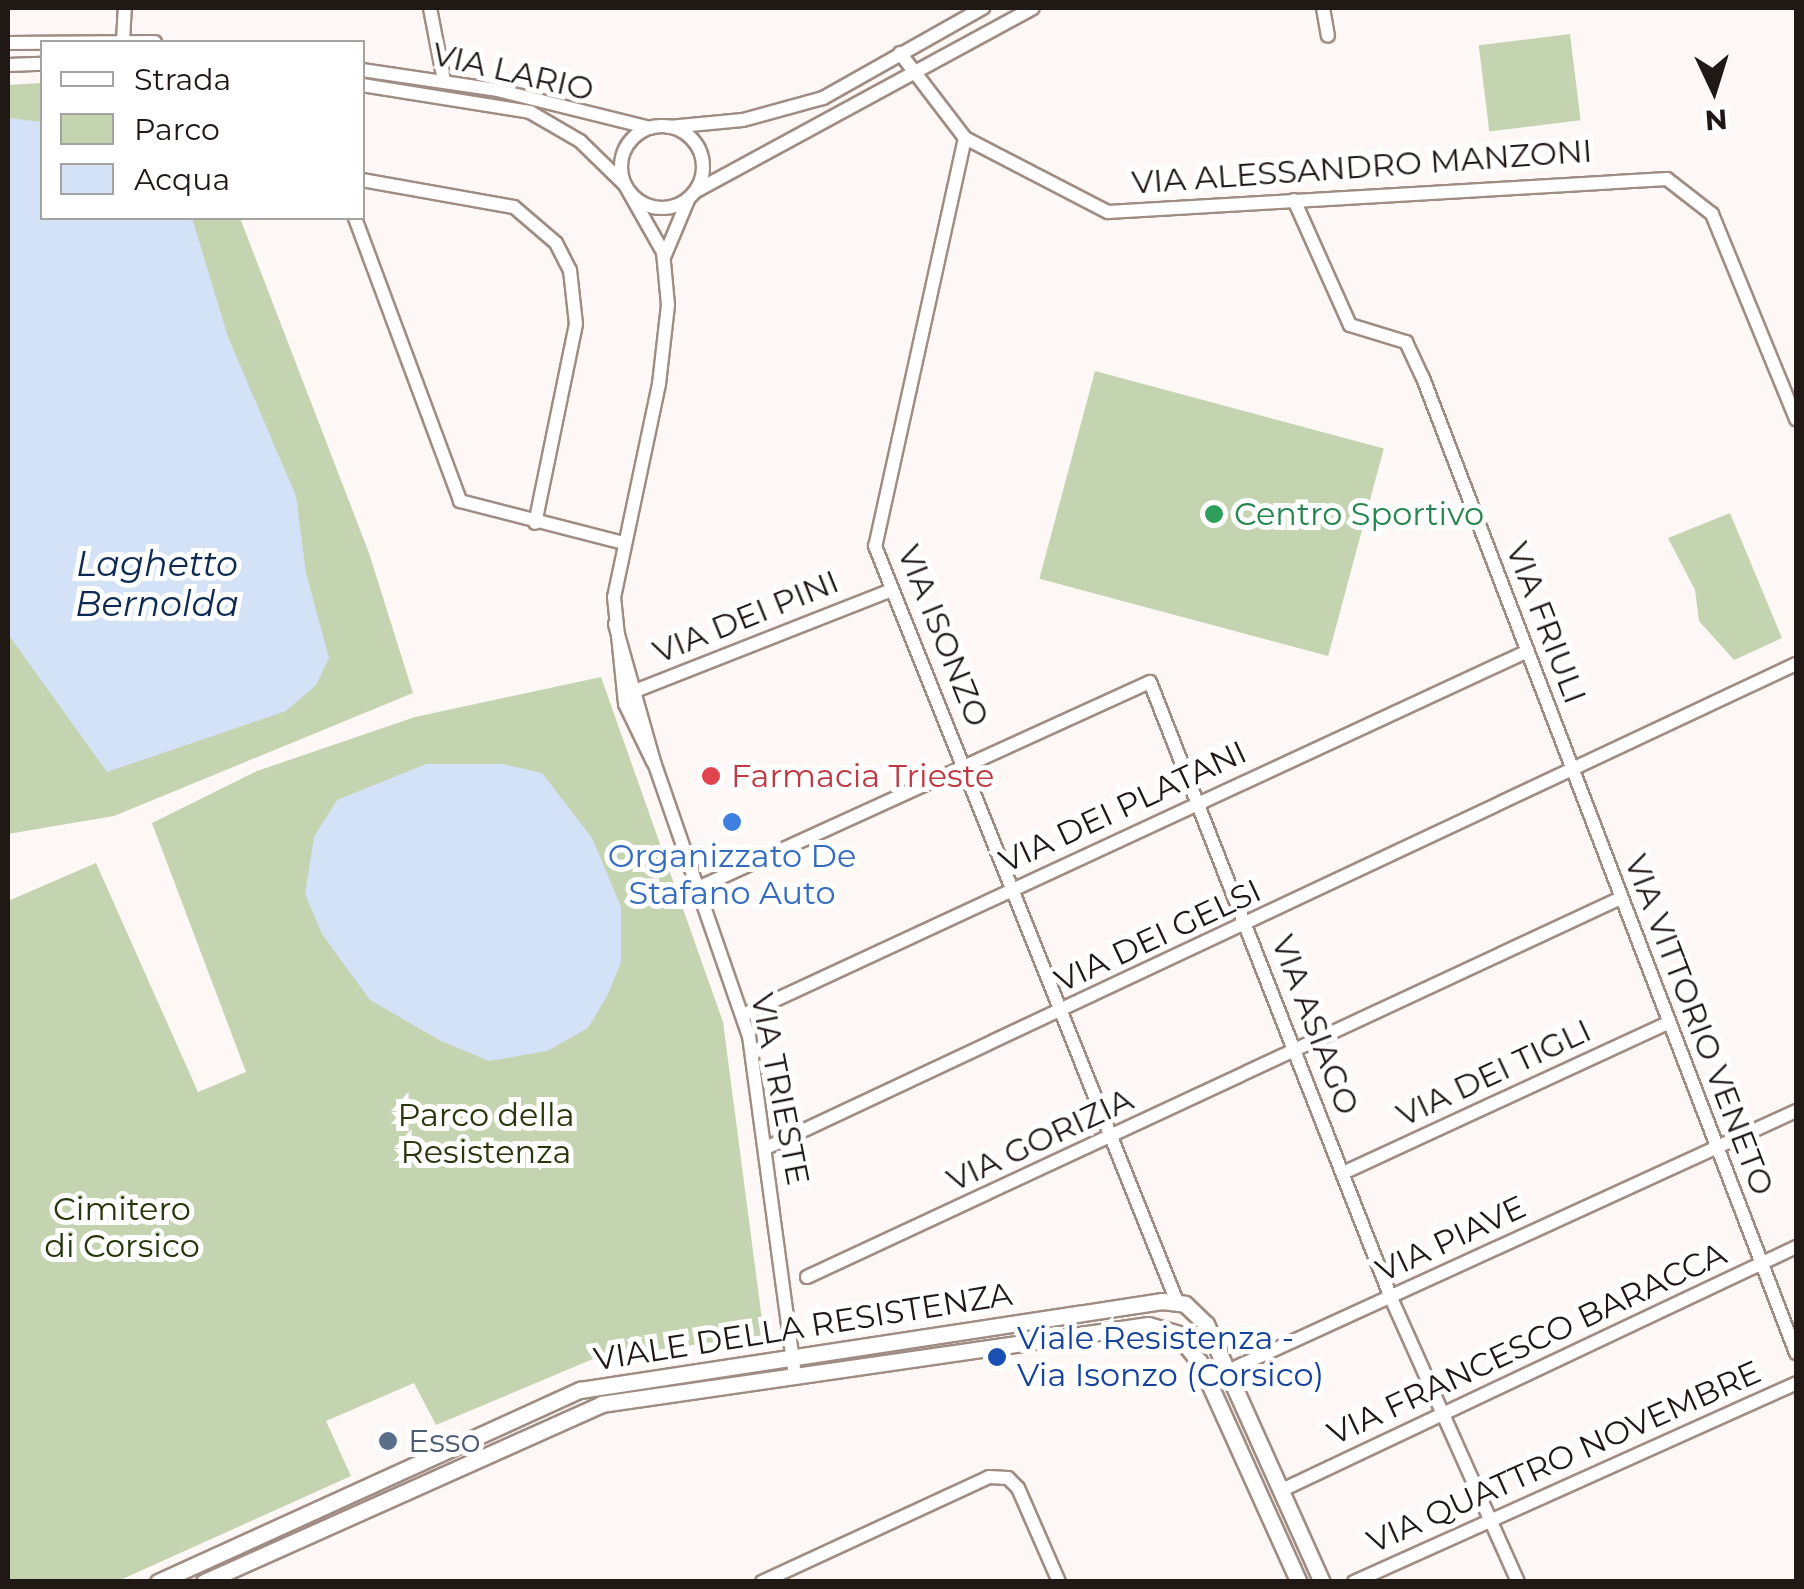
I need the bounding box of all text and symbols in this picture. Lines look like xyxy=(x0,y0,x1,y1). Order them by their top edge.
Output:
street label: VIA LARIO xyxy=(429,35,597,109)
legend xyxy=(40,40,365,220)
north arrow xyxy=(1664,40,1764,140)
text: Strada xyxy=(134,61,231,98)
text: N xyxy=(1704,102,1729,138)
text: Parco xyxy=(134,111,220,148)
street label: VIA ALESSANDRO MANZONI xyxy=(1130,132,1594,202)
text: Acqua xyxy=(134,161,230,198)
place label: Centro Sportivo xyxy=(1234,495,1484,533)
marker: Centro Sportivo xyxy=(1203,503,1225,525)
street label: VIA FRIULI xyxy=(1498,537,1594,709)
street label: VIA ISONZO xyxy=(889,540,997,732)
water label: Laghetto Bernolda xyxy=(75,543,239,625)
street label: VIA DEI PINI xyxy=(648,562,844,672)
street label: VIA DEI PLATANI xyxy=(993,733,1253,881)
place label: Farmacia Trieste xyxy=(731,757,994,795)
marker: Farmacia Trieste xyxy=(700,765,722,787)
marker: Organizzato De Stafano Auto xyxy=(721,811,743,833)
place label: Organizzato De Stafano Auto xyxy=(608,838,856,913)
street label: VIA VITTORIO VENETO xyxy=(1616,849,1782,1201)
street label: VIA DEI GELSI xyxy=(1049,872,1267,1000)
street label: VIA ASIAGO xyxy=(1263,930,1367,1120)
street label: VIA TRIESTE xyxy=(743,990,817,1188)
street label: VIA DEI TIGLI xyxy=(1391,1011,1597,1135)
street label: VIA GORIZIA xyxy=(941,1080,1139,1200)
park label: Parco della Resistenza xyxy=(397,1097,575,1172)
street label: VIA PIAVE xyxy=(1370,1188,1532,1290)
park label: Cimitero di Corsico xyxy=(44,1191,200,1266)
street label: VIA FRANCESCO BARACCA xyxy=(1322,1235,1732,1453)
street label: VIALE DELLA RESISTENZA xyxy=(591,1275,1015,1379)
place label: Viale Resistenza - Via Isonzo (Corsico) xyxy=(1017,1320,1324,1395)
marker: Viale Resistenza - Via Isonzo (Corsico) xyxy=(986,1346,1008,1368)
street label: VIA QUATTRO NOVEMBRE xyxy=(1361,1353,1767,1561)
place label: Esso xyxy=(408,1422,480,1460)
marker: Esso xyxy=(377,1430,399,1452)

